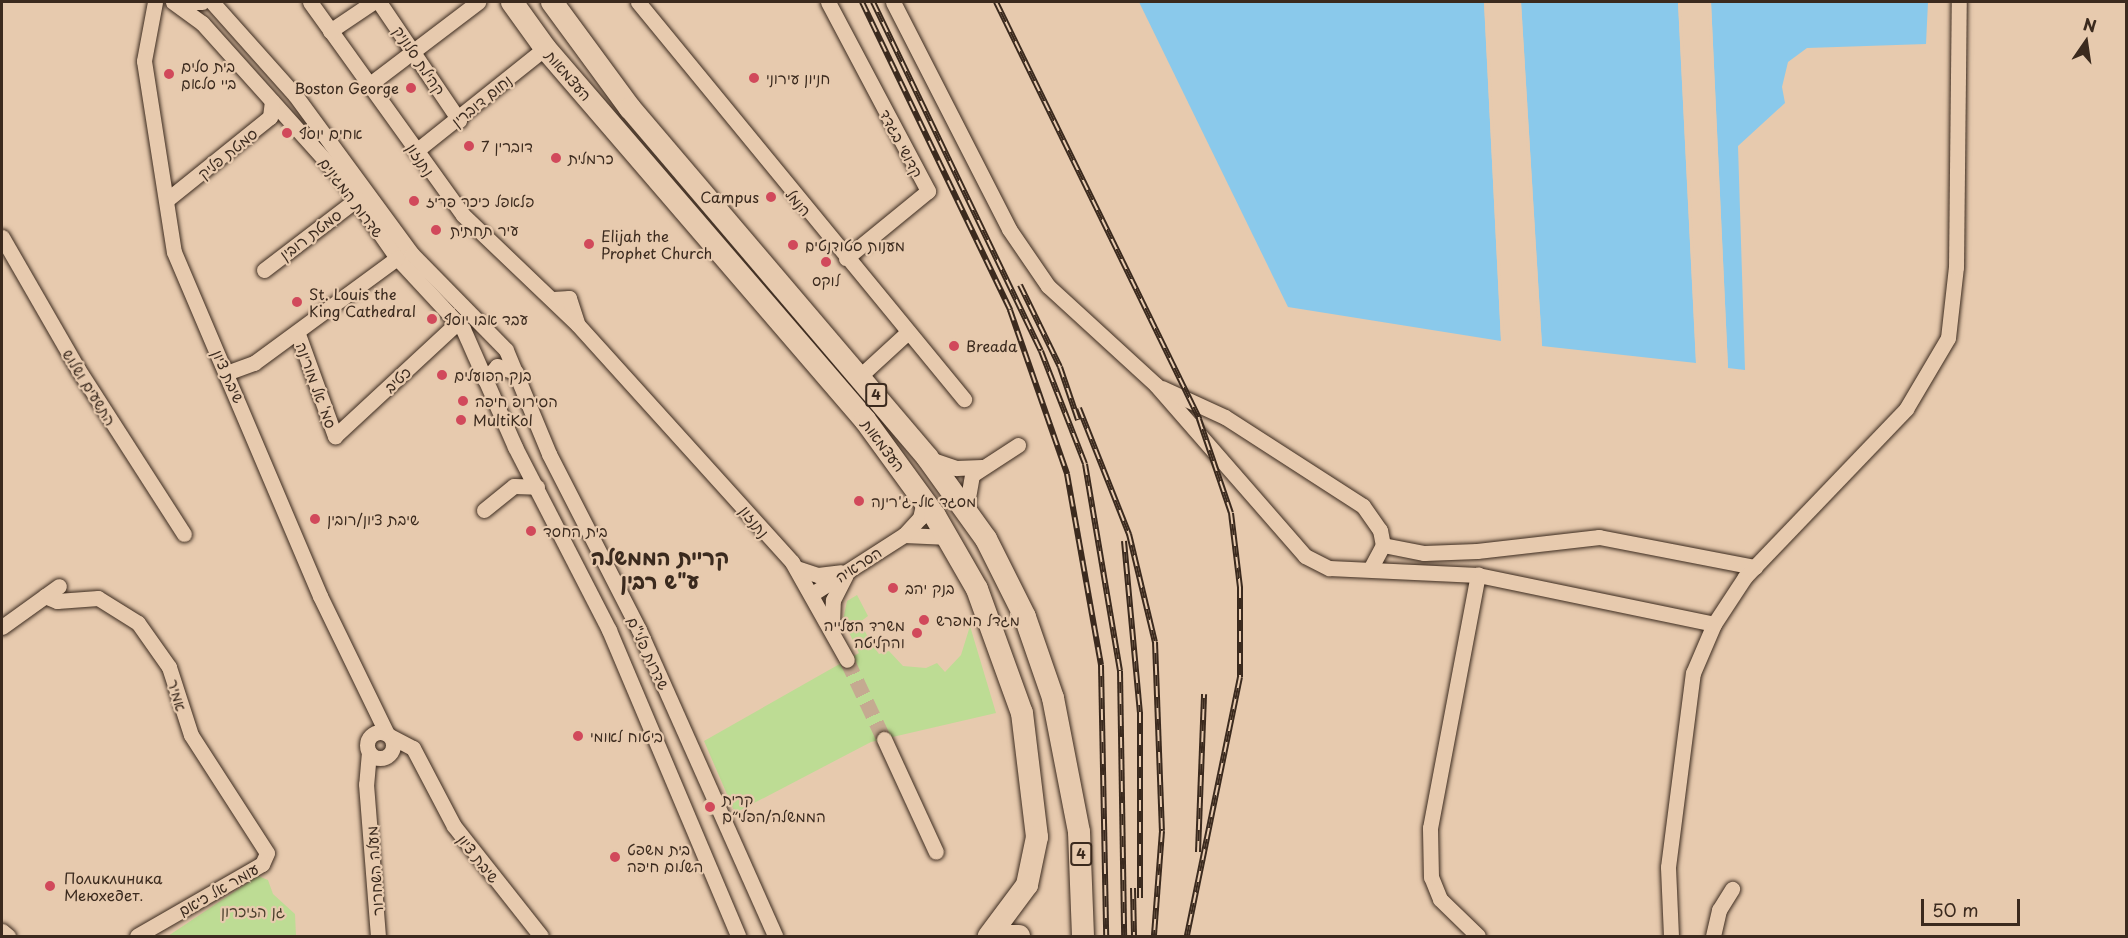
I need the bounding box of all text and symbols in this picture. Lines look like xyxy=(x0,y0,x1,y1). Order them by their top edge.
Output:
text: N xyxy=(2081,11,2099,38)
north arrow xyxy=(2056,12,2116,72)
street label: קהילת סלוניק xyxy=(390,22,450,98)
street label: העצמאות xyxy=(542,46,596,104)
place label: בית סלים ביי סלאם xyxy=(181,56,236,91)
marker: בית סלים ביי סלאם xyxy=(162,67,176,81)
place label: חניון עירוני xyxy=(766,69,830,87)
street label: נחום דוברין xyxy=(447,70,515,130)
marker: חניון עירוני xyxy=(747,71,761,85)
place label: Boston George xyxy=(293,79,399,97)
marker: Boston George xyxy=(404,81,418,95)
street label: קדושי בגדד xyxy=(877,106,927,180)
street label: סמטת פליק xyxy=(194,124,260,182)
place label: אחים יוסף xyxy=(299,124,363,142)
marker: אחים יוסף xyxy=(280,126,294,140)
place label: דוברין 7 xyxy=(481,137,533,155)
street label: נתנזון xyxy=(404,139,438,179)
marker: דוברין 7 xyxy=(462,139,476,153)
place label: כרמלית xyxy=(568,149,614,167)
marker: כרמלית xyxy=(549,151,563,165)
street label: שדרות המגינים xyxy=(316,154,388,240)
street label: הנמל xyxy=(782,185,816,219)
place label: Campus xyxy=(700,188,759,206)
marker: Campus xyxy=(764,190,778,204)
place label: פלאפל כיכר פריז xyxy=(426,192,535,210)
marker: פלאפל כיכר פריז xyxy=(407,194,421,208)
street label: סמטת רובין xyxy=(276,205,344,263)
marker: עיר תחתית xyxy=(427,221,445,239)
place label: עיר תחתית xyxy=(450,221,519,239)
place label: Elijah the Prophet Church xyxy=(601,226,713,261)
place label: מענות סטודנטים xyxy=(805,236,905,254)
marker: Elijah the Prophet Church xyxy=(582,237,596,251)
marker: מענות סטודנטים xyxy=(786,238,800,252)
marker: לוקס xyxy=(819,255,833,269)
place label: לוקס xyxy=(812,271,840,289)
place label: St. Louis the King Cathedral xyxy=(309,284,416,319)
marker: St. Louis the King Cathedral xyxy=(290,295,304,309)
place label: עבד אבו יוסף xyxy=(444,310,528,328)
marker: עבד אבו יוסף xyxy=(425,312,439,326)
place label: Breada xyxy=(966,337,1017,355)
street label: סמ' אל מורינה xyxy=(293,339,341,431)
marker: Breada xyxy=(947,339,961,353)
street label: התשעים ושלוש xyxy=(59,346,121,428)
street label: שיבת ציון xyxy=(209,347,249,405)
street label: כטיב xyxy=(380,362,414,396)
place label: בנק הפועלים xyxy=(454,366,532,384)
marker: בנק הפועלים xyxy=(435,368,449,382)
road number: 4 xyxy=(864,384,888,406)
place label: הסירופ חיפה xyxy=(475,392,558,410)
marker: הסירופ חיפה xyxy=(456,394,470,408)
place label: MultiKol xyxy=(473,411,533,429)
marker: MultiKol xyxy=(454,413,468,427)
street label: העצמאות xyxy=(858,415,910,475)
place label: מסגד אל-ג'רינה xyxy=(871,492,976,510)
marker: מסגד אל-ג'רינה xyxy=(852,494,866,508)
street label: נתנזון xyxy=(737,501,773,541)
place label: שיבת ציון/רובין xyxy=(327,510,419,528)
marker: שיבת ציון/רובין xyxy=(308,512,322,526)
place label: בית החסד xyxy=(543,522,607,540)
marker: בית החסד xyxy=(524,524,538,538)
street label: הסראיה xyxy=(832,542,884,586)
district label: קריית הממשלה ע"ש רבין xyxy=(591,543,729,593)
place label: בנק יהב xyxy=(905,579,955,597)
marker: בנק יהב xyxy=(886,581,900,595)
place label: מגדל המפרש xyxy=(936,611,1020,629)
marker: מגדל המפרש xyxy=(917,613,931,627)
street label: שדרות פלי"ם xyxy=(624,614,674,692)
place label: משרד העלייה והקליטה xyxy=(824,615,905,650)
marker: משרד העלייה והקליטה xyxy=(910,626,924,640)
street label: אמיר xyxy=(165,677,191,713)
place label: ביטוח לאומי xyxy=(590,727,663,745)
marker: ביטוח לאומי xyxy=(571,729,585,743)
place label: קרית הממשלה/הפלי״ם xyxy=(722,789,826,824)
marker: קרית הממשלה/הפלי״ם xyxy=(703,800,717,814)
street label: מעלה השחרור xyxy=(362,826,386,916)
street label: שיבת ציון xyxy=(455,830,503,886)
place label: בית משפט השלום חיפה xyxy=(627,839,703,874)
road number: 4 xyxy=(1069,843,1093,865)
marker: בית משפט השלום חיפה xyxy=(608,850,622,864)
street label: עומר אל כיאם xyxy=(175,859,261,919)
place label: Поликлиника Меюхедет. xyxy=(64,868,162,903)
marker: Поликлиника Меюхедет. xyxy=(41,877,59,895)
scale bar xyxy=(1924,887,2023,925)
text: 50 m xyxy=(1932,896,1979,923)
park label: גן הזיכרון xyxy=(221,902,285,920)

